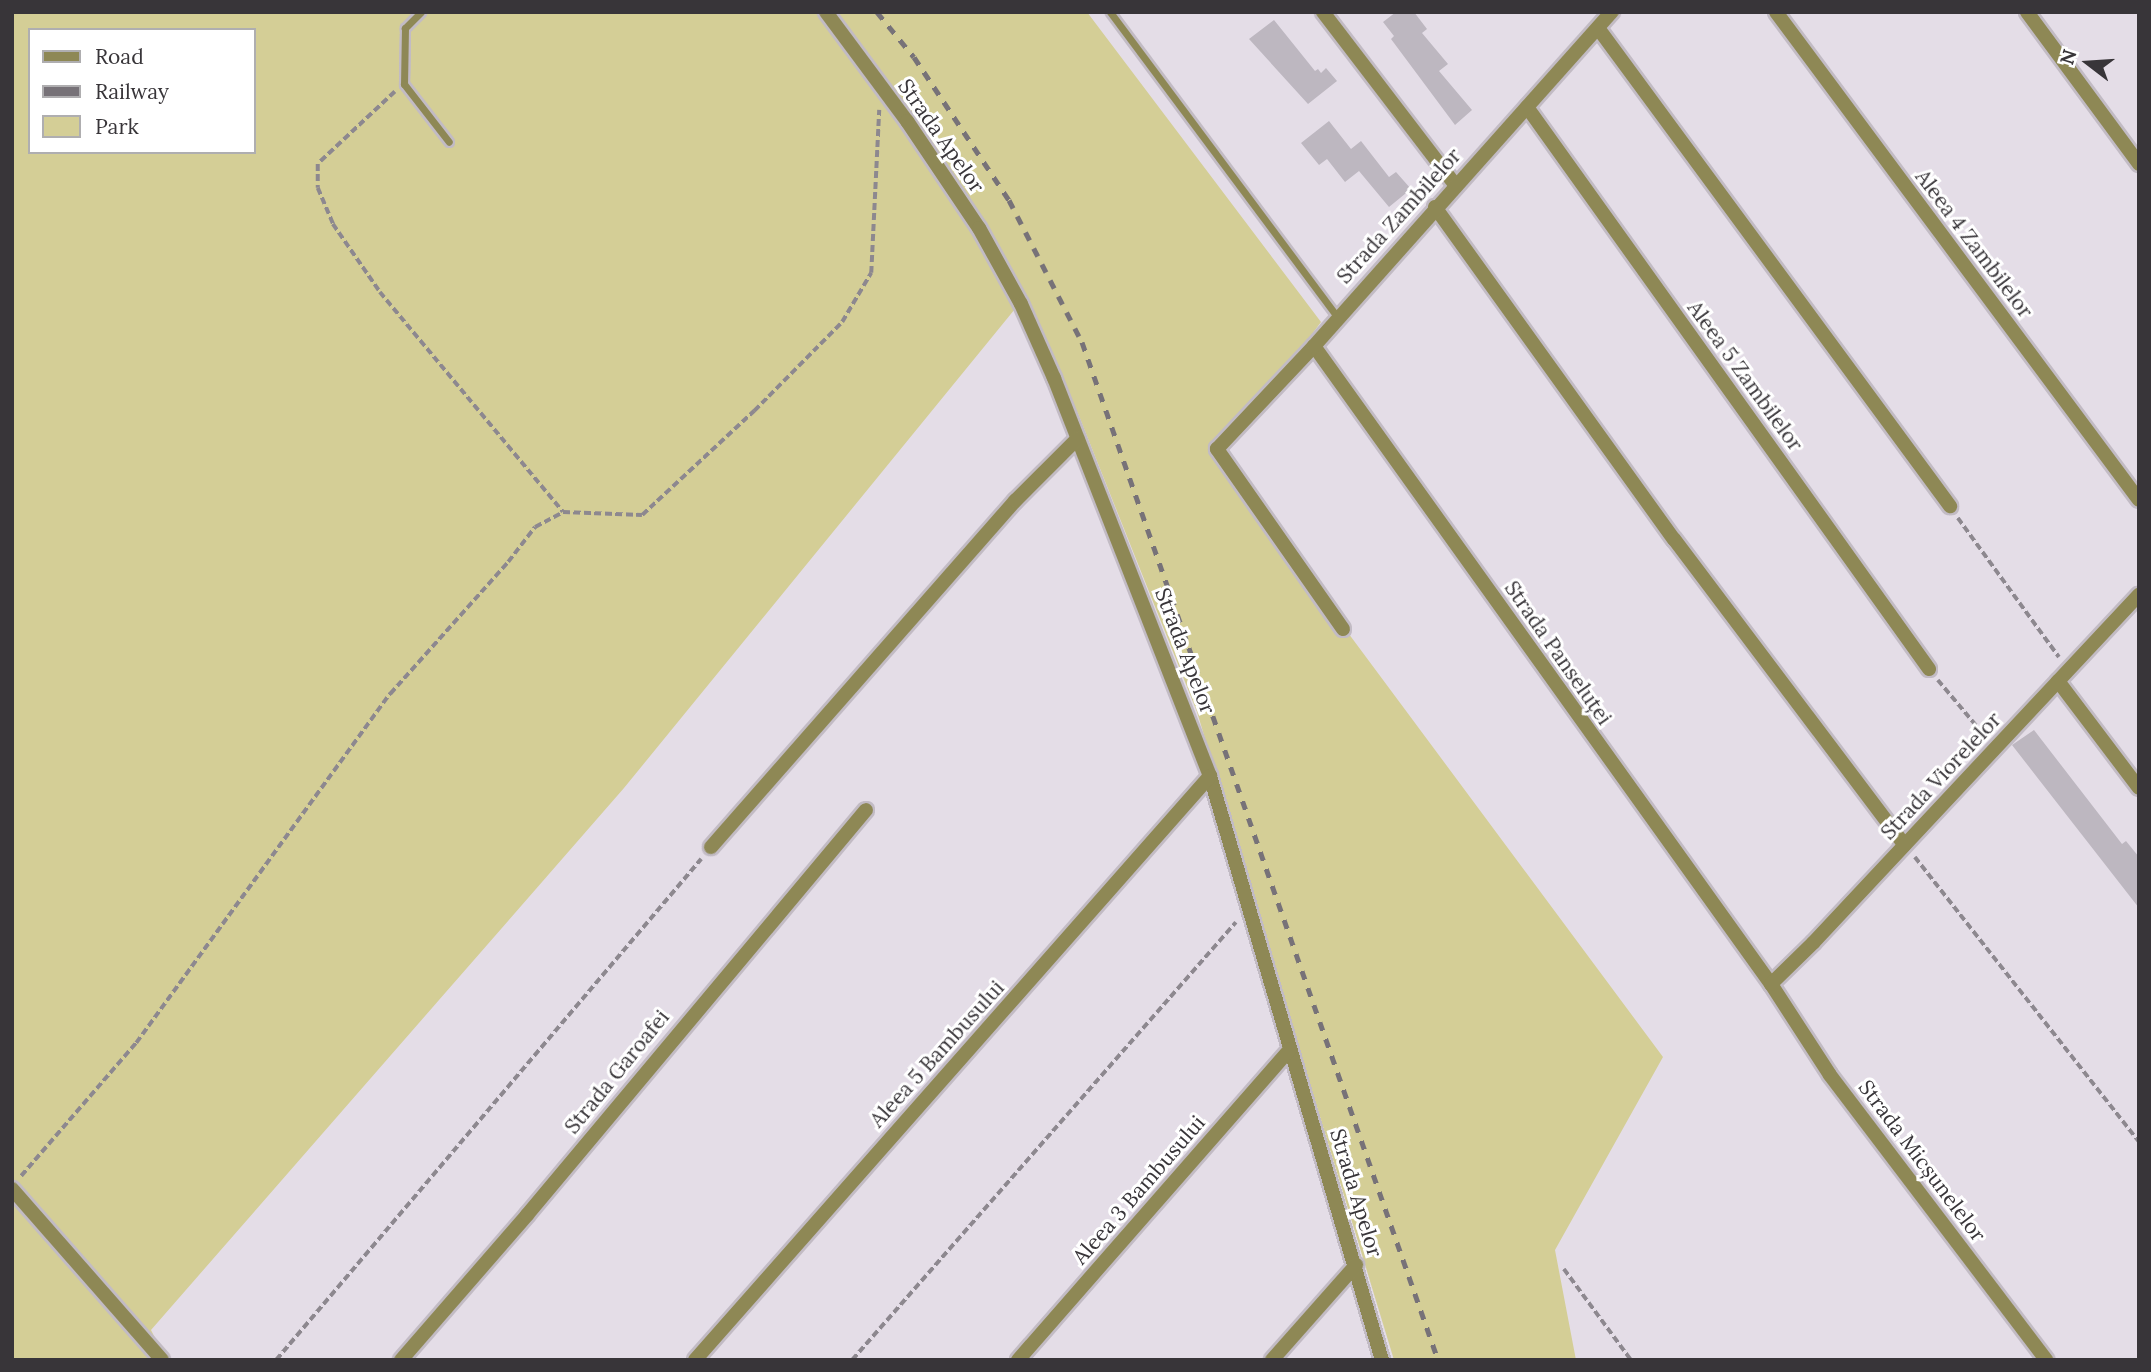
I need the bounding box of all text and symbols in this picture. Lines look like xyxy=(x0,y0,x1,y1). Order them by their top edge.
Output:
legend xyxy=(28,28,256,154)
north arrow xyxy=(2053,28,2123,98)
text: Road xyxy=(95,43,144,70)
text: N xyxy=(2054,46,2082,67)
street label: Strada Apelor xyxy=(893,74,989,198)
text: Railway xyxy=(95,78,169,105)
text: Park xyxy=(95,113,139,140)
street label: Strada Zambilelor xyxy=(1332,143,1466,289)
street label: Aleea 4 Zambilelor xyxy=(1910,165,2038,323)
street label: Aleea 5 Zambilelor xyxy=(1682,296,1808,456)
street label: Strada Panseluței xyxy=(1499,576,1617,730)
street label: Strada Apelor xyxy=(1149,584,1221,718)
street label: Strada Viorelelor xyxy=(1876,707,2006,845)
street label: Aleea 5 Bambusului xyxy=(865,975,1009,1133)
street label: Strada Garoafei xyxy=(559,1005,675,1139)
street label: Strada Micșunelelor xyxy=(1853,1075,1991,1247)
street label: Aleea 3 Bambusului xyxy=(1068,1110,1210,1270)
street label: Strada Apelor xyxy=(1325,1126,1387,1260)

